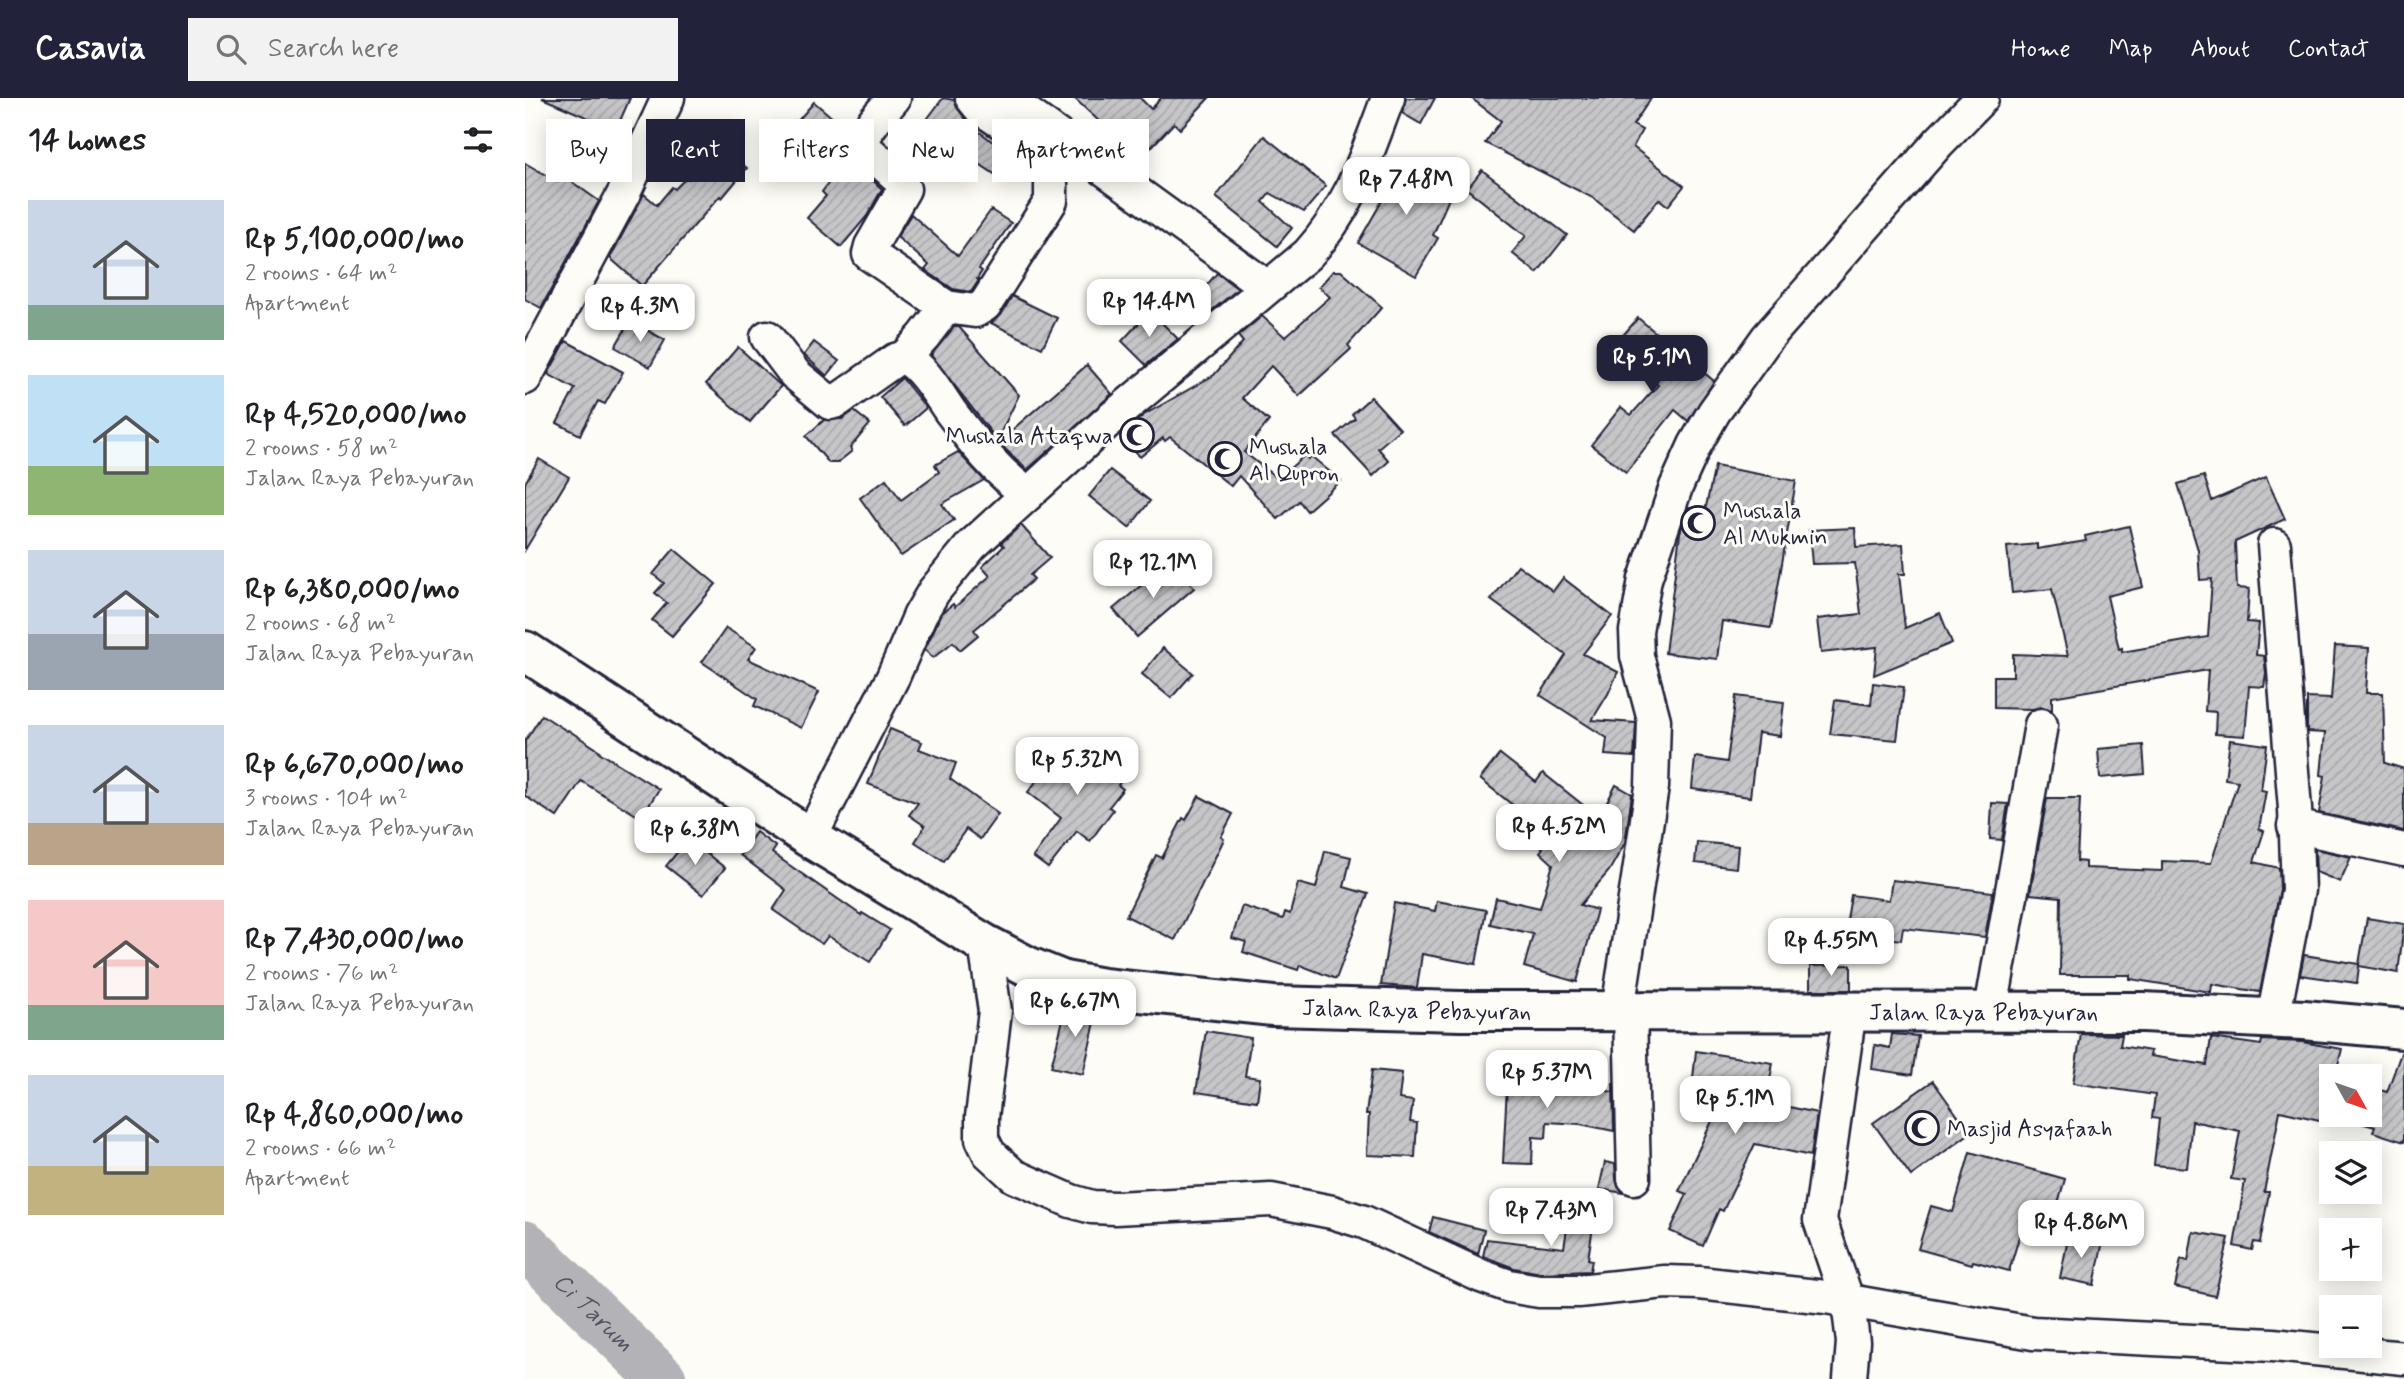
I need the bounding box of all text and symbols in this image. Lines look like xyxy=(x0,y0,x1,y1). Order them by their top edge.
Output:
search box xyxy=(188,18,678,81)
text: Casavia xyxy=(35,27,146,71)
icon: search xyxy=(212,30,250,68)
text: Search here xyxy=(268,32,399,66)
text: Home xyxy=(2011,34,2071,65)
text: Map xyxy=(2109,34,2153,65)
text: About xyxy=(2191,34,2250,65)
text: Contact xyxy=(2288,34,2369,65)
chip: Buy xyxy=(546,119,632,182)
chip: Rent xyxy=(646,119,745,182)
chip: Filters xyxy=(759,119,874,182)
chip: New xyxy=(888,119,978,182)
chip: Apartment xyxy=(992,119,1149,182)
text: 14 homes xyxy=(28,121,146,160)
icon: filters xyxy=(459,121,497,159)
pin: Rp 7.48M xyxy=(1334,158,1478,217)
text: Rp 7.48M xyxy=(1359,165,1453,195)
text: Rp 5,100,000/mo xyxy=(245,220,464,259)
icon: home xyxy=(84,228,168,312)
text: 2 rooms · 64 m² xyxy=(245,259,397,289)
pin: Rp 14.4M xyxy=(1077,280,1221,339)
pin: Rp 4.3M xyxy=(575,285,705,344)
text: Rp 14.4M xyxy=(1103,287,1195,317)
text: Apartment xyxy=(245,289,350,319)
text: Rp 4.3M xyxy=(601,292,679,322)
pin: Rp 5.1M xyxy=(1587,336,1717,395)
text: Rp 5.1M xyxy=(1613,343,1691,373)
text: Rp 4,520,000/mo xyxy=(245,395,467,434)
icon: home xyxy=(84,403,168,487)
mosque icon: Mushala Ataqwa xyxy=(1118,416,1156,454)
place label: Mushala Ataqwa xyxy=(946,422,1113,452)
place label: Mushala Al Qupron xyxy=(1249,433,1339,489)
text: 2 rooms · 58 m² xyxy=(245,434,398,464)
mosque icon: Mushala Al Qupron xyxy=(1206,440,1244,478)
text: Jalan Raya Pebayuran xyxy=(245,464,474,494)
place label: Mushala Al Mukmin xyxy=(1723,497,1827,553)
mosque icon: Mushala Al Mukmin xyxy=(1679,504,1717,542)
pin: Rp 12.1M xyxy=(1081,540,1225,600)
text: Rp 12.1M xyxy=(1109,548,1197,578)
text: Rp 6,380,000/mo xyxy=(245,570,459,609)
icon: home xyxy=(84,578,168,662)
text: 2 rooms · 68 m² xyxy=(245,609,396,639)
text: Jalan Raya Pebayuran xyxy=(245,639,474,669)
pin: Rp 5.32M xyxy=(1005,738,1149,797)
text: Rp 6,670,000/mo xyxy=(245,745,464,784)
text: Rp 5.32M xyxy=(1032,745,1123,775)
icon: home xyxy=(84,753,168,837)
text: 3 rooms · 104 m² xyxy=(245,784,408,814)
pin: Rp 4.52M xyxy=(1487,804,1631,864)
pin: Rp 6.38M xyxy=(623,808,767,867)
text: Rp 4.52M xyxy=(1512,812,1606,842)
text: Jalan Raya Pebayuran xyxy=(245,814,474,844)
text: Rp 6.38M xyxy=(650,815,740,845)
pin: Rp 4.55M xyxy=(1759,918,1903,978)
text: Rp 7,430,000/mo xyxy=(245,920,464,959)
text: Rp 4.55M xyxy=(1784,926,1878,956)
icon: home xyxy=(84,928,168,1012)
text: 2 rooms · 76 m² xyxy=(245,959,398,989)
pin: Rp 6.67M xyxy=(1003,979,1147,1039)
text: Rp 6.67M xyxy=(1030,987,1120,1017)
text: Jalan Raya Pebayuran xyxy=(245,989,474,1019)
street label: Jalan Raya Pebayuran xyxy=(1301,994,1531,1028)
street label: Jalan Raya Pebayuran xyxy=(1869,999,2098,1029)
pin: Rp 5.37M xyxy=(1475,1051,1619,1110)
text: Rp 5.37M xyxy=(1502,1058,1592,1088)
north arrow xyxy=(2319,1064,2382,1127)
map controls xyxy=(2319,1064,2382,1358)
pin: Rp 5.1M xyxy=(1670,1076,1800,1136)
text: Rp 5.1M xyxy=(1696,1084,1774,1114)
text: Rp 4,860,000/mo xyxy=(245,1095,463,1134)
icon: home xyxy=(84,1103,168,1187)
mosque icon: Masjid Asyafaah xyxy=(1903,1109,1941,1147)
place label: Masjid Asyafaah xyxy=(1947,1115,2112,1145)
text: 2 rooms · 66 m² xyxy=(245,1134,396,1164)
button: layers xyxy=(2319,1141,2382,1204)
text: Apartment xyxy=(245,1164,350,1194)
pin: Rp 7.43M xyxy=(1479,1188,1623,1248)
text: Rp 7.43M xyxy=(1505,1196,1597,1226)
pin: Rp 4.86M xyxy=(2009,1200,2153,1260)
text: Rp 4.86M xyxy=(2034,1208,2128,1238)
button: + xyxy=(2319,1218,2382,1281)
water label: Ci Tarum xyxy=(546,1267,639,1359)
button: − xyxy=(2319,1295,2382,1358)

